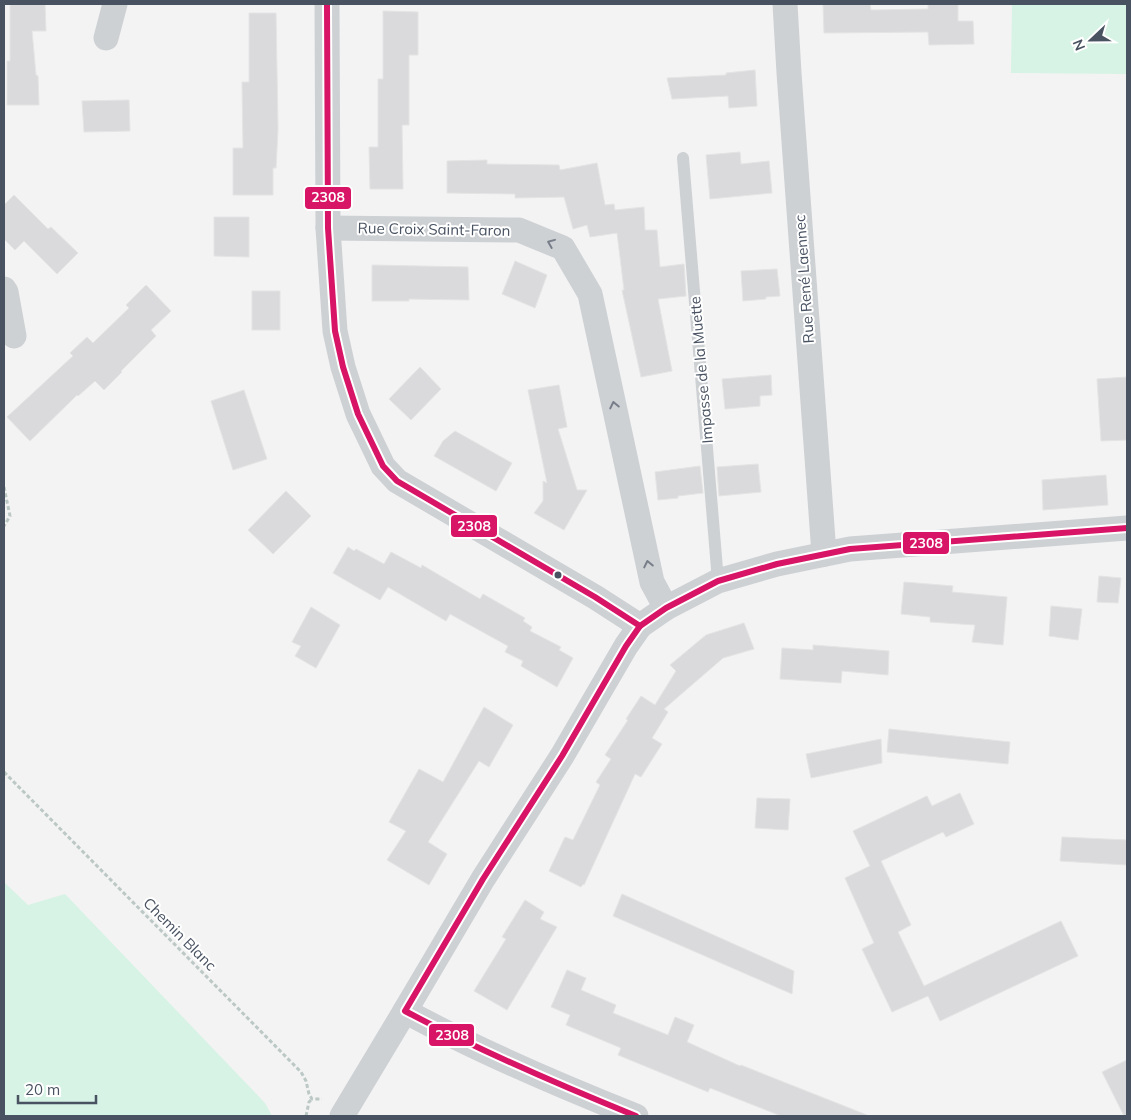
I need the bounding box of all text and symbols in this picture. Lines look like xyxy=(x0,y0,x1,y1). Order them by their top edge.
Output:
north arrow xyxy=(1066,15,1116,65)
text: N xyxy=(1069,37,1089,53)
line badge: 2308 xyxy=(304,186,352,210)
text: 2308 xyxy=(311,188,345,206)
street label: Rue René Laennec xyxy=(790,214,818,344)
street label: Rue Croix Saint-Faron xyxy=(357,218,511,240)
one-way arrow xyxy=(547,239,556,249)
street label: Impasse de la Muette xyxy=(685,296,717,444)
one-way arrow xyxy=(609,401,619,409)
line badge: 2308 xyxy=(450,514,498,538)
text: 2308 xyxy=(457,517,491,535)
line badge: 2308 xyxy=(902,531,950,555)
text: 2308 xyxy=(909,534,943,552)
one-way arrow xyxy=(643,559,654,568)
unlabelled marker xyxy=(553,570,563,580)
street label: Chemin Blanc xyxy=(139,893,221,975)
line badge: 2308 xyxy=(428,1023,475,1047)
text: 2308 xyxy=(435,1026,469,1044)
scale bar xyxy=(18,1072,95,1104)
text: 20 m xyxy=(25,1080,60,1099)

